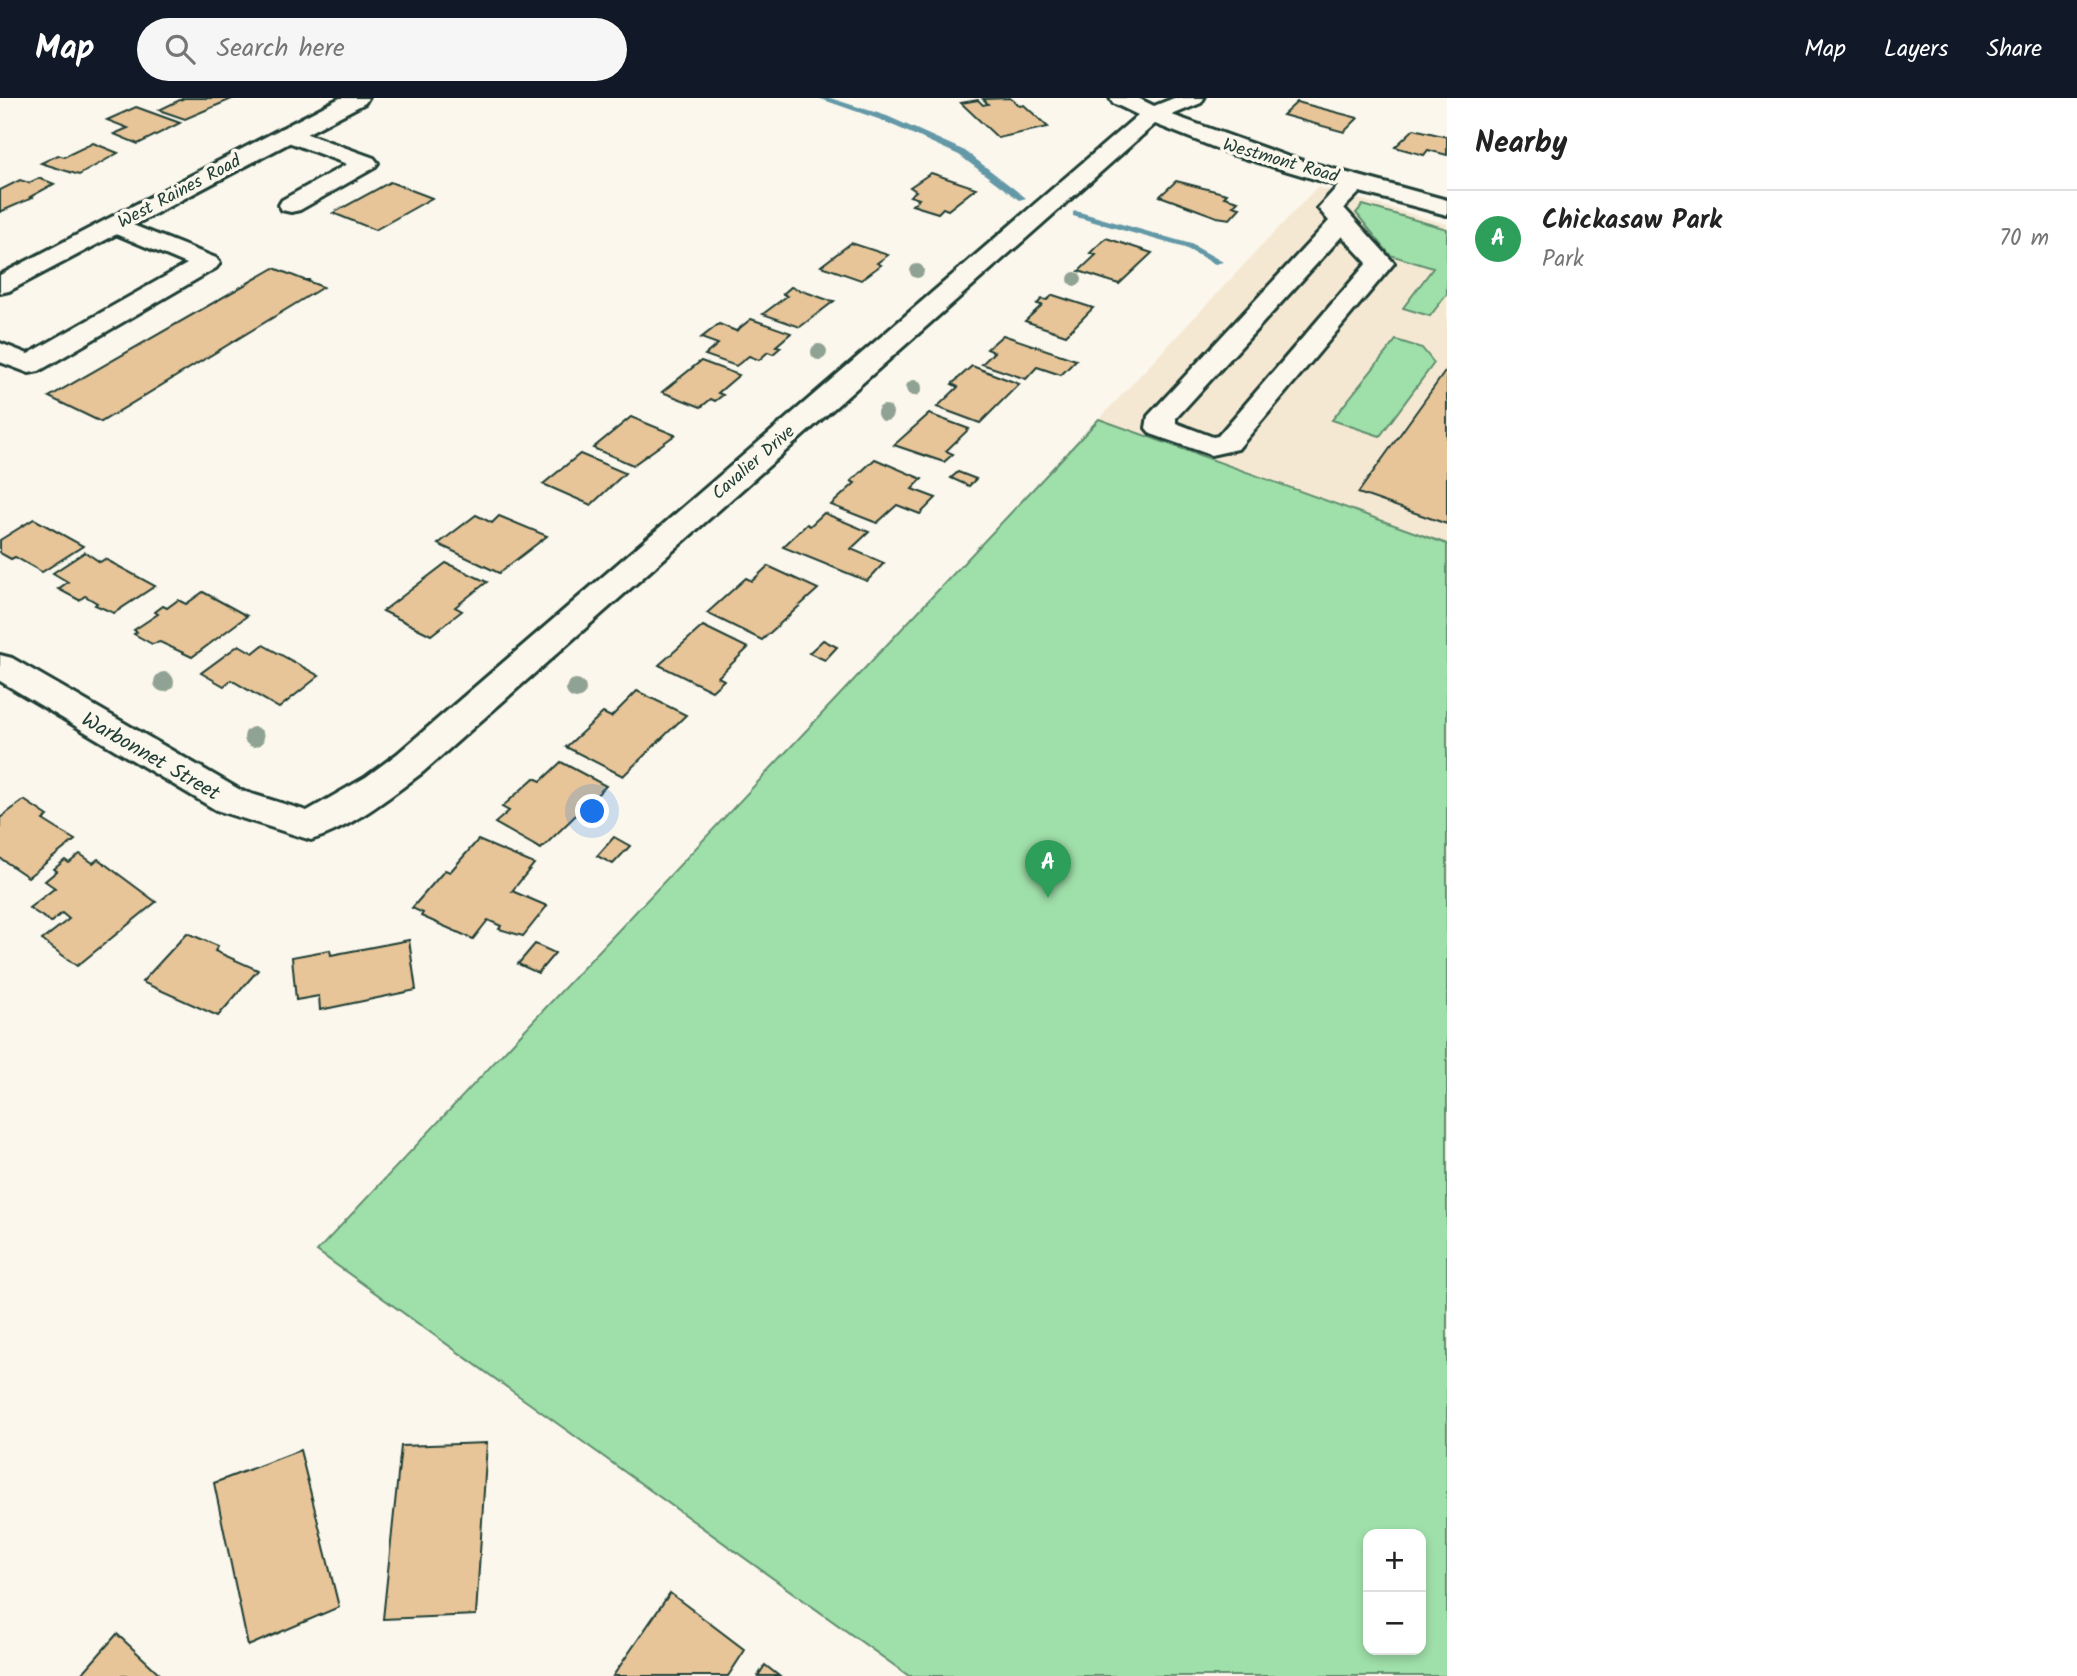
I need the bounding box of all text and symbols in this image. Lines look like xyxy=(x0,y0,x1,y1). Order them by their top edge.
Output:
search box xyxy=(137,18,627,81)
text: Map xyxy=(35,23,95,76)
text: Search here xyxy=(217,28,345,70)
icon: search xyxy=(161,30,199,68)
text: Map xyxy=(1804,30,1846,69)
text: Layers xyxy=(1884,30,1948,69)
text: Share xyxy=(1986,30,2042,69)
text: Nearby xyxy=(1475,120,1567,168)
street label: Westmont Road xyxy=(1219,131,1343,192)
street label: West Raines Road xyxy=(113,147,247,237)
text: Chickasaw Park xyxy=(1542,200,1722,242)
text: A xyxy=(1491,221,1505,257)
text: 70 m xyxy=(1999,221,2049,257)
text: Park xyxy=(1542,242,1584,278)
street label: Cavalier Drive xyxy=(706,418,802,508)
street label: Warbonnet Street xyxy=(75,704,227,811)
your location xyxy=(575,794,609,828)
pin: A xyxy=(1025,840,1071,898)
map controls xyxy=(1363,1529,1426,1655)
button: + xyxy=(1363,1529,1426,1592)
button: − xyxy=(1363,1592,1426,1655)

